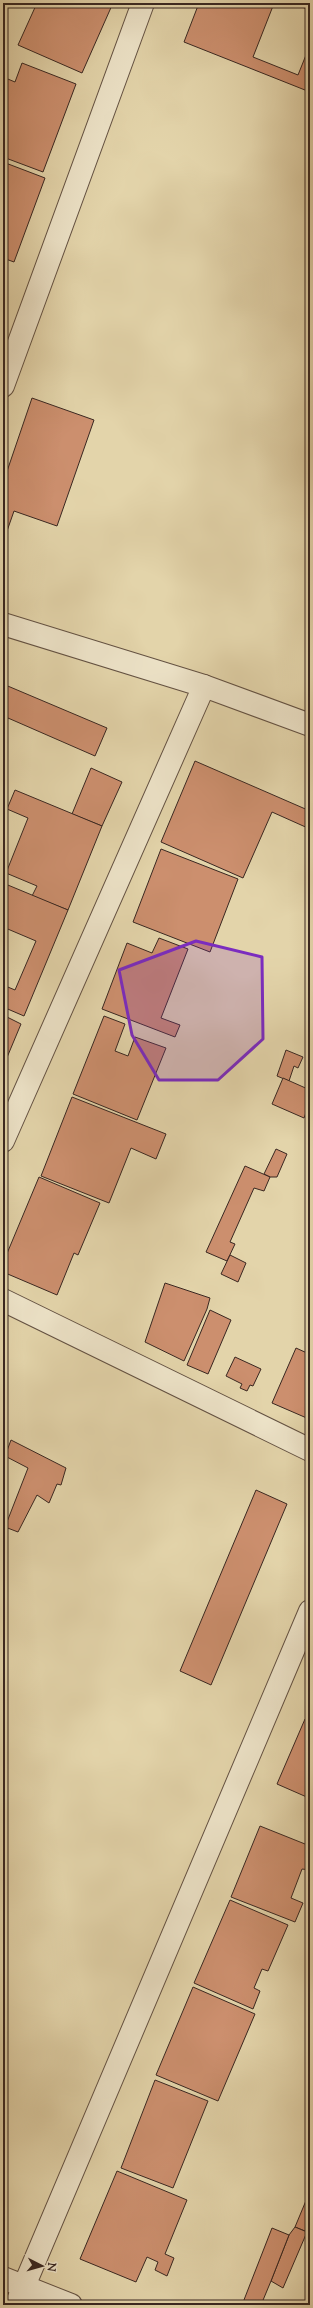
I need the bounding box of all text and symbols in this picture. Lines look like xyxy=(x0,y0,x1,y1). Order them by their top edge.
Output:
north arrow xyxy=(22,2246,62,2286)
text: N xyxy=(43,2261,59,2272)

